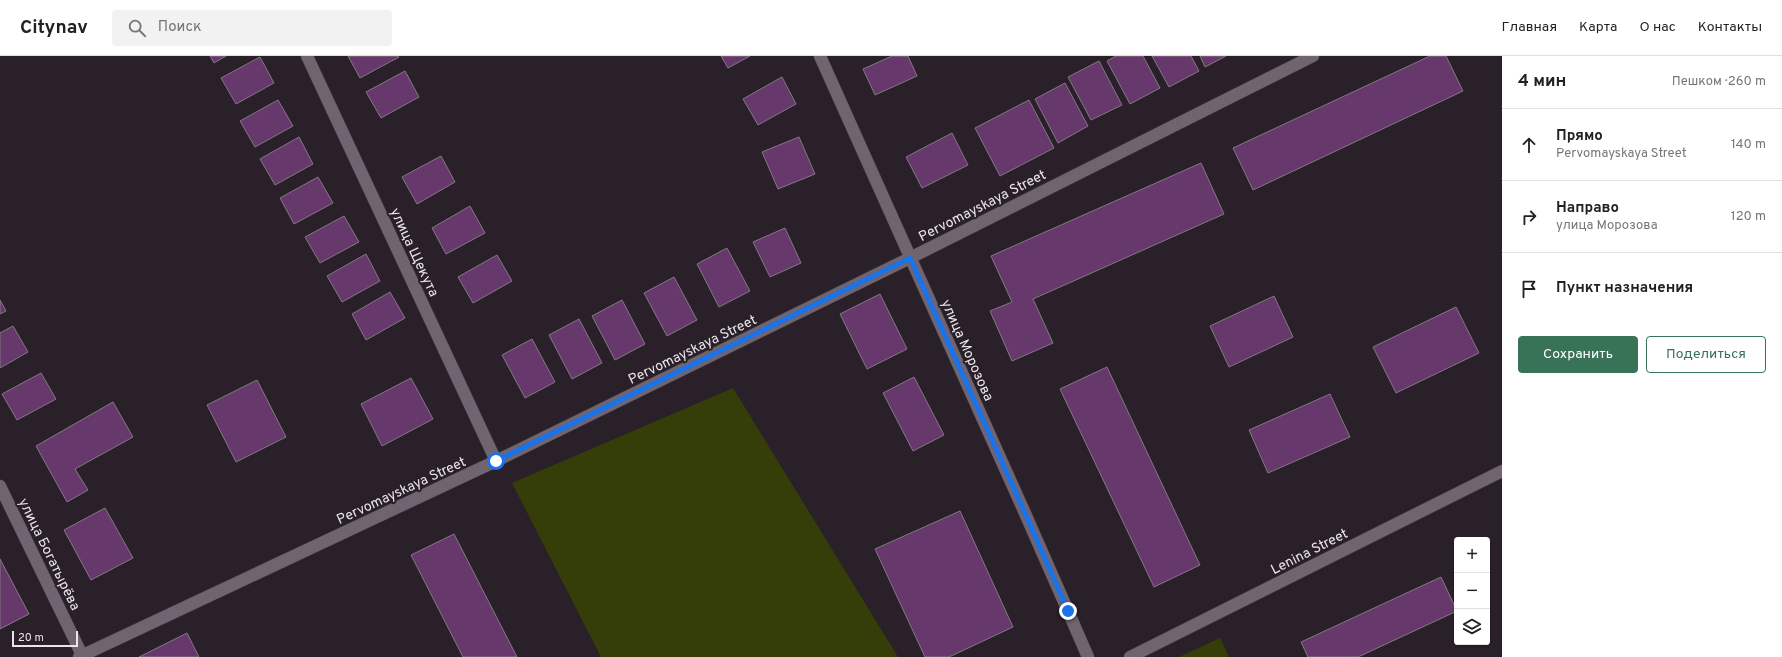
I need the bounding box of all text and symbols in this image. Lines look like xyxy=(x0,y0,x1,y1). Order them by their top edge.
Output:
search box xyxy=(112,10,392,46)
text: Citynav xyxy=(20,16,88,40)
icon: search xyxy=(126,17,148,39)
text: Поиск xyxy=(158,18,202,37)
text: Главная xyxy=(1502,19,1557,36)
text: Карта xyxy=(1579,19,1617,36)
text: О нас xyxy=(1639,19,1676,36)
text: Контакты xyxy=(1698,19,1762,36)
text: 4 мин xyxy=(1518,71,1566,93)
text: Пешком · 260 m xyxy=(1672,74,1766,90)
text: Прямо xyxy=(1556,127,1603,146)
icon: ahead xyxy=(1518,134,1540,156)
text: 140 m xyxy=(1731,137,1766,153)
text: Pervomayskaya Street xyxy=(1556,146,1687,162)
street label: Pervomayskaya Street xyxy=(916,167,1049,246)
text: Направо xyxy=(1556,199,1619,218)
street label: улица Щекута xyxy=(386,206,442,300)
icon: right xyxy=(1518,206,1540,228)
text: 120 m xyxy=(1731,209,1766,225)
text: улица Морозова xyxy=(1556,218,1658,234)
icon: arrive xyxy=(1518,278,1540,300)
text: Пункт назначения xyxy=(1556,279,1693,298)
street label: улица Морозова xyxy=(937,297,997,404)
street label: Pervomayskaya Street xyxy=(626,312,760,389)
button: Сохранить xyxy=(1518,336,1638,373)
button: Поделиться xyxy=(1646,336,1766,373)
route start xyxy=(487,452,505,470)
street label: Pervomayskaya Street xyxy=(334,454,469,529)
street label: улица Богатырёва xyxy=(14,496,83,614)
street label: Lenina Street xyxy=(1268,526,1351,579)
map controls xyxy=(1454,537,1490,645)
button: + xyxy=(1454,537,1490,573)
button: − xyxy=(1454,573,1490,609)
route end xyxy=(1059,602,1077,620)
button: layers xyxy=(1454,609,1490,645)
scale bar xyxy=(12,629,78,648)
text: 20 m xyxy=(18,631,44,645)

